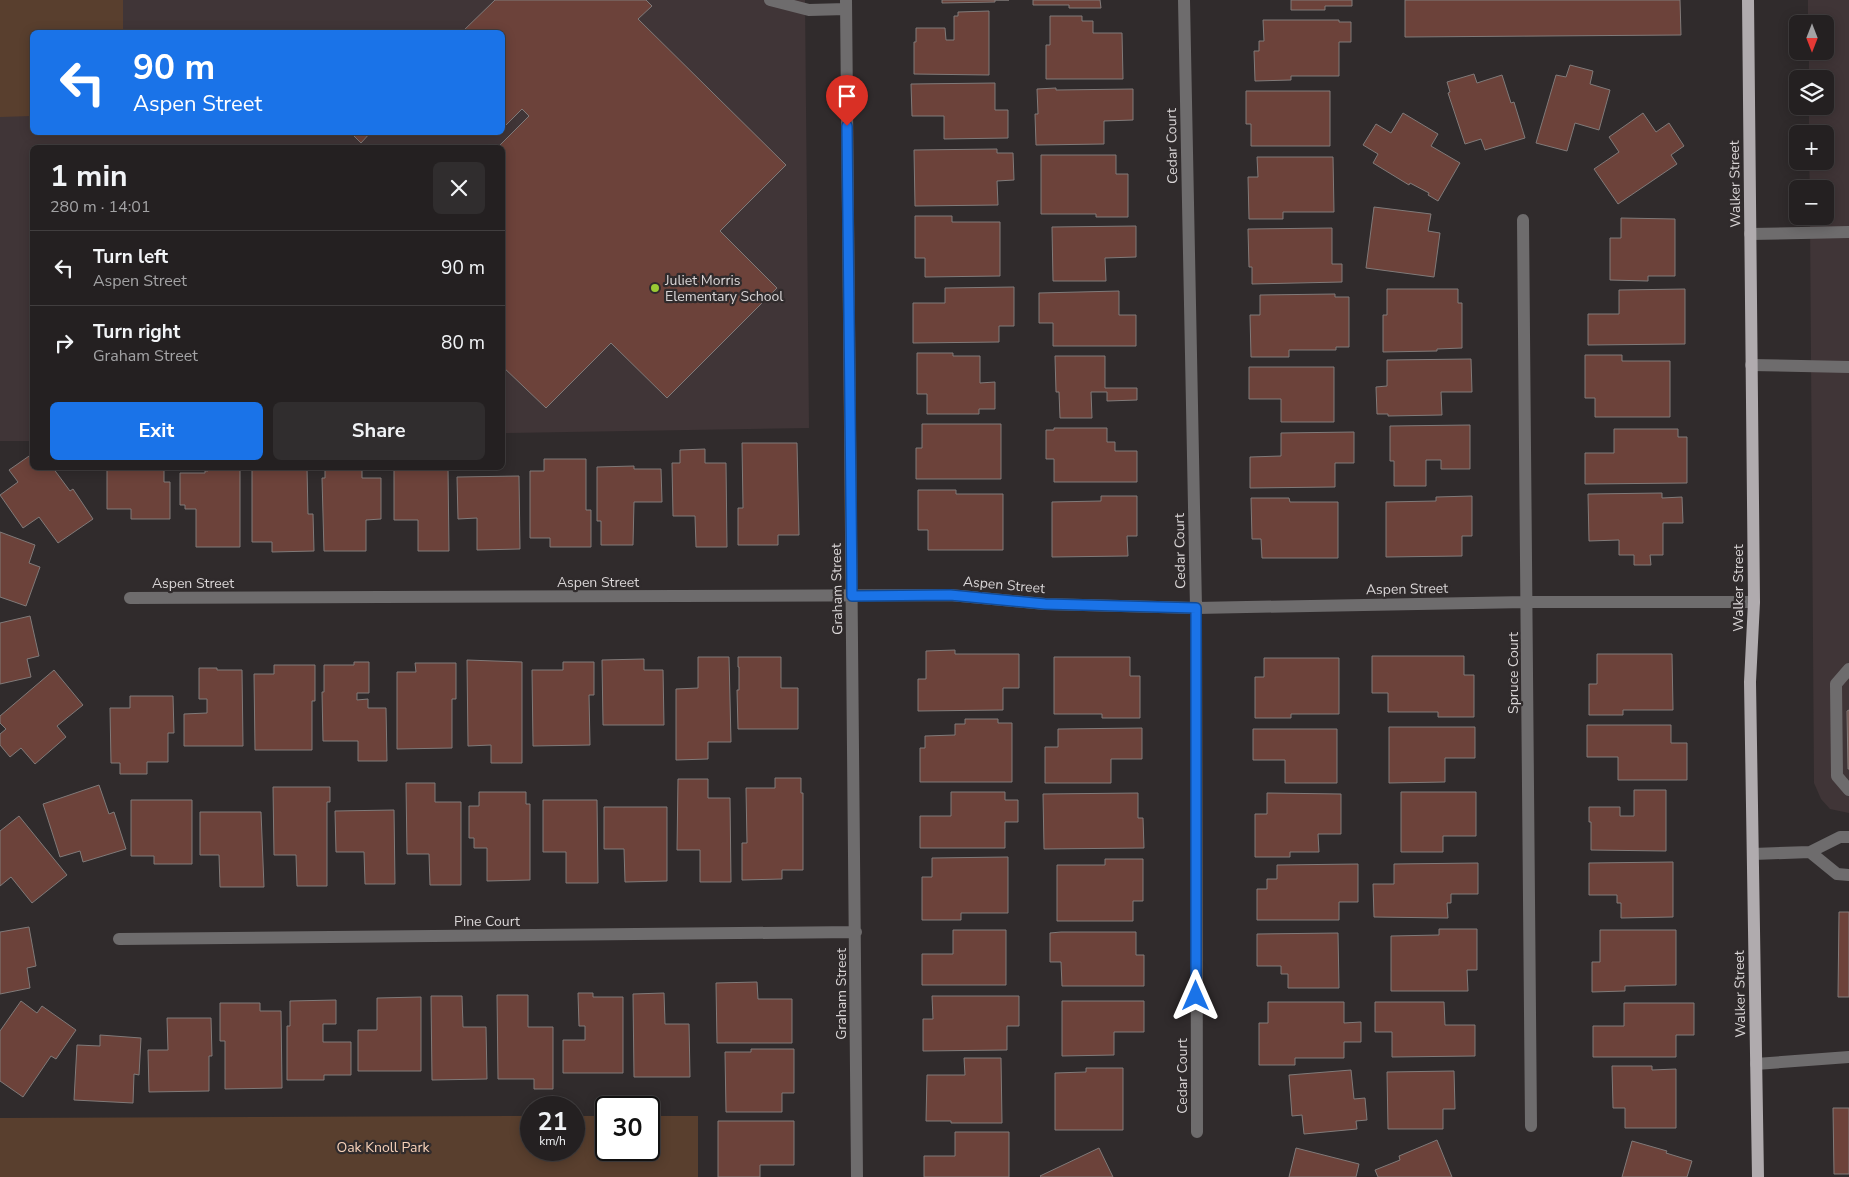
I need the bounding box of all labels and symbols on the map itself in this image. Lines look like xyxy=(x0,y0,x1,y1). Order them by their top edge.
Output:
north arrow xyxy=(1789,15,1834,60)
pin xyxy=(826,75,868,126)
street label: Cedar Court xyxy=(1162,108,1182,184)
street label: Walker Street xyxy=(1725,140,1745,228)
place label: Juliet Morris Elementary School xyxy=(664,271,784,306)
marker: Juliet Morris Elementary School xyxy=(649,282,661,294)
street label: Cedar Court xyxy=(1170,513,1190,589)
street label: Graham Street xyxy=(827,543,847,635)
street label: Walker Street xyxy=(1729,544,1748,632)
street label: Aspen Street xyxy=(962,572,1046,598)
street label: Aspen Street xyxy=(557,573,639,592)
street label: Aspen Street xyxy=(152,574,234,593)
street label: Aspen Street xyxy=(1366,579,1448,599)
street label: Spruce Court xyxy=(1504,632,1523,714)
street label: Pine Court xyxy=(454,912,520,931)
street label: Graham Street xyxy=(832,948,851,1040)
street label: Walker Street xyxy=(1730,950,1750,1038)
position arrow xyxy=(1169,969,1221,1021)
street label: Cedar Court xyxy=(1173,1038,1192,1114)
speed limit sign: 30 xyxy=(595,1096,660,1161)
park label: Oak Knoll Park xyxy=(336,1138,431,1157)

